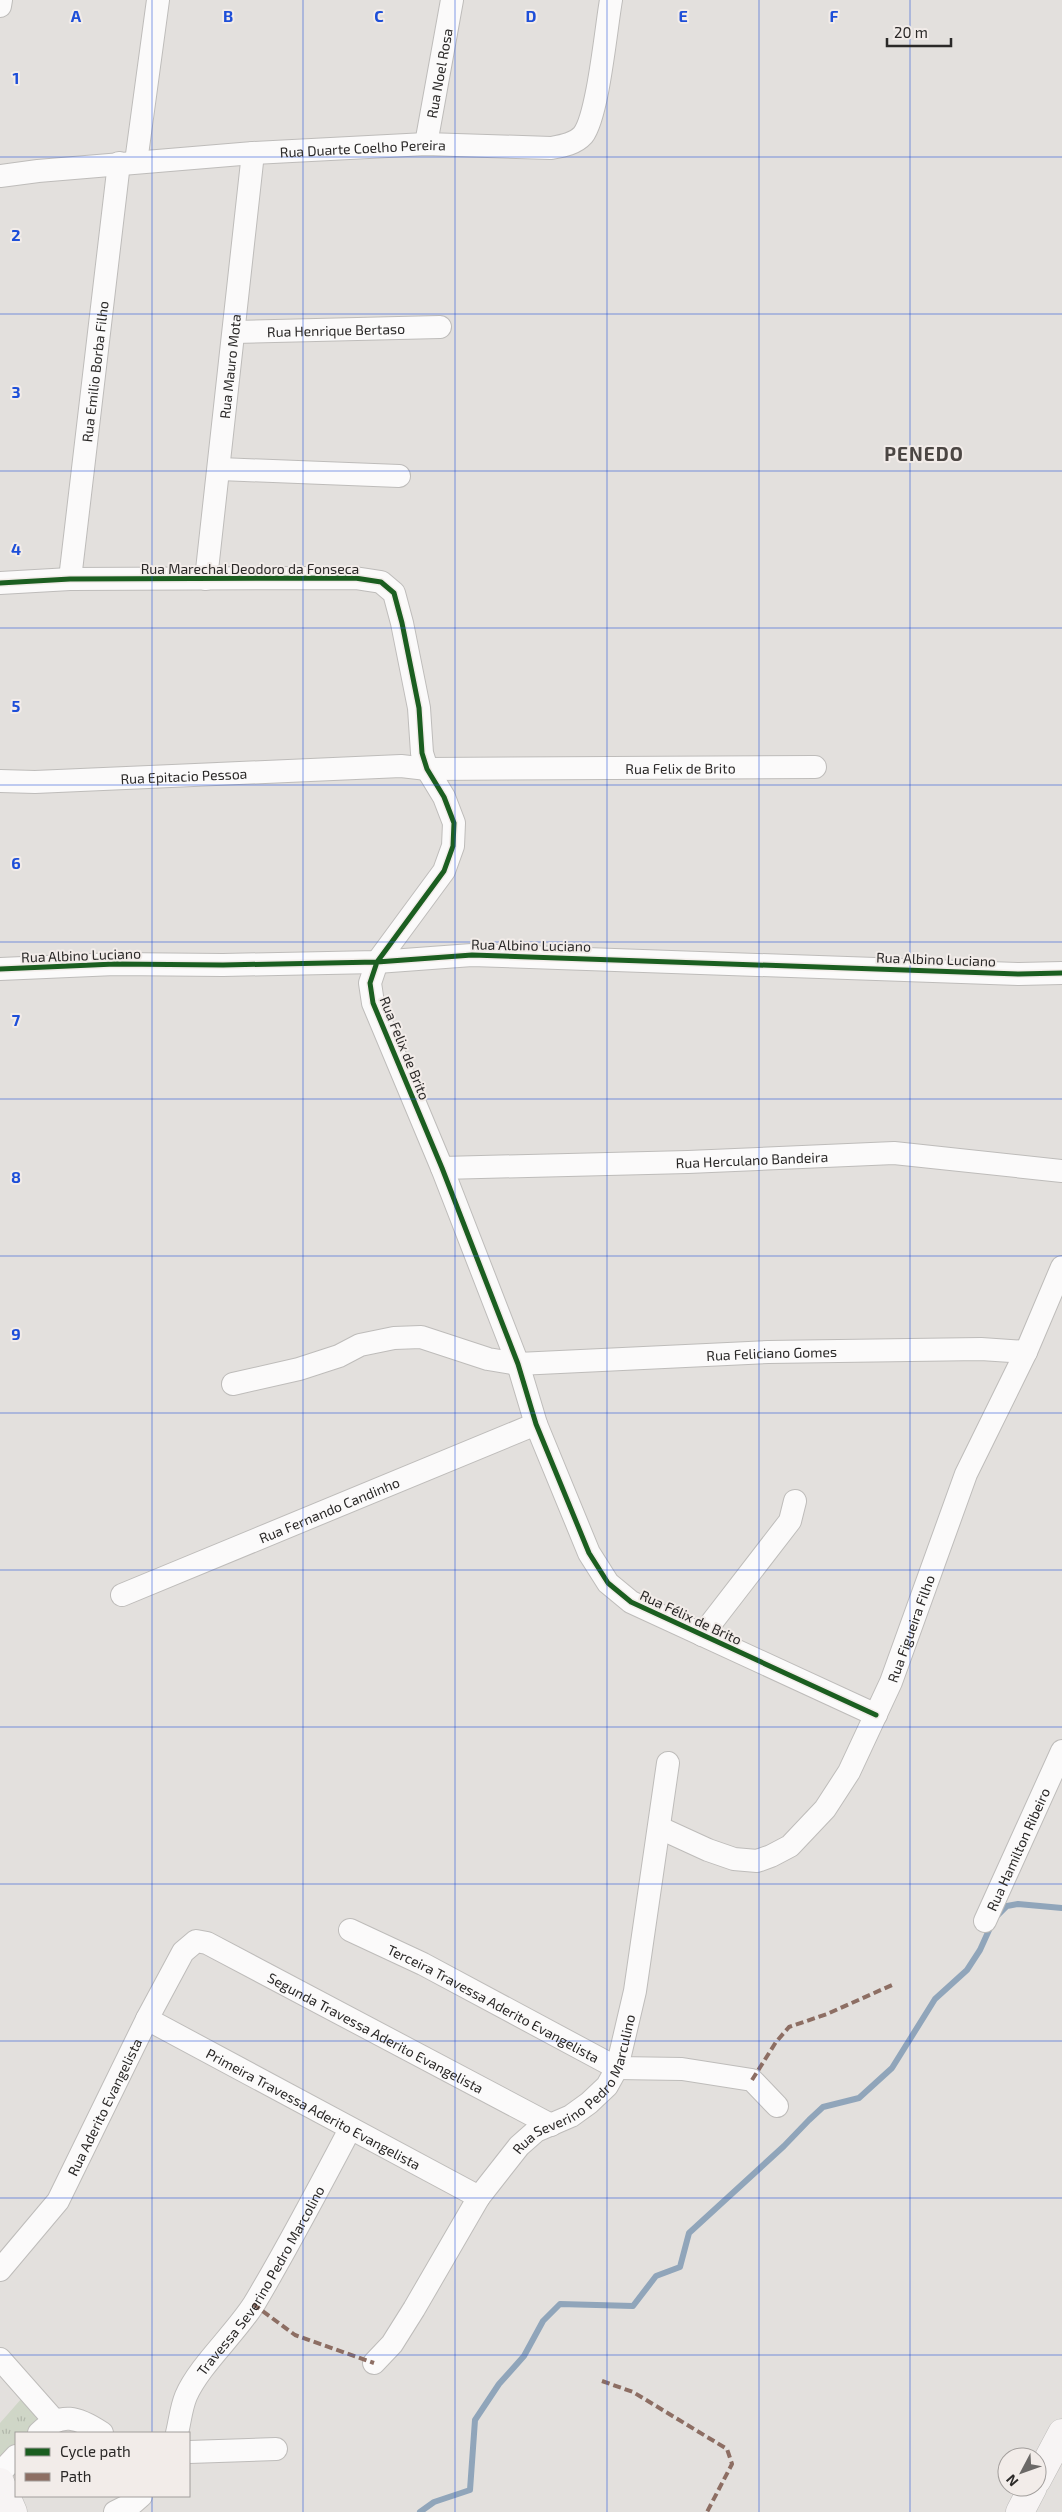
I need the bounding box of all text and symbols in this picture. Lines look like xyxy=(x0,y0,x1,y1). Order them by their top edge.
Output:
text: A xyxy=(71,6,82,25)
text: B xyxy=(223,6,233,25)
text: C xyxy=(374,6,384,25)
text: D xyxy=(526,6,537,25)
text: E xyxy=(678,6,688,25)
text: F xyxy=(830,6,839,25)
scale bar xyxy=(887,15,951,47)
text: 20 m xyxy=(894,23,928,41)
street label: Rua Noel Rosa xyxy=(422,27,455,119)
text: 1 xyxy=(13,68,19,87)
street label: Rua Duarte Coelho Pereira xyxy=(279,135,446,160)
text: 2 xyxy=(11,225,21,244)
street label: Rua Emilio Borba Filho xyxy=(78,300,111,443)
street label: Rua Mauro Mota xyxy=(215,313,244,419)
street label: Rua Henrique Bertaso xyxy=(267,319,405,340)
text: 3 xyxy=(11,382,21,401)
district label: PENEDO xyxy=(884,442,964,465)
text: 4 xyxy=(11,539,21,558)
street label: Rua Marechal Deodoro da Fonseca xyxy=(141,560,359,577)
text: 5 xyxy=(12,696,21,715)
street label: Rua Felix de Brito xyxy=(625,759,736,776)
street label: Rua Epitacio Pessoa xyxy=(120,764,248,787)
text: 6 xyxy=(11,853,21,872)
street label: Rua Albino Luciano xyxy=(471,935,591,955)
street label: Rua Albino Luciano xyxy=(21,944,141,966)
street label: Rua Albino Luciano xyxy=(876,948,996,970)
street label: Rua Felix de Brito xyxy=(376,994,434,1102)
text: 7 xyxy=(12,1010,21,1029)
street label: Rua Herculano Bandeira xyxy=(675,1147,828,1171)
text: 8 xyxy=(11,1167,21,1186)
text: 9 xyxy=(11,1324,21,1343)
street label: Rua Feliciano Gomes xyxy=(706,1343,837,1363)
street label: Rua Fernando Candinho xyxy=(256,1473,402,1546)
street label: Rua Figueira Filho xyxy=(883,1572,937,1685)
street label: Rua Félix de Brito xyxy=(637,1586,745,1648)
street label: Rua Hamilton Ribeiro xyxy=(982,1785,1053,1913)
street label: Terceira Travessa Aderito Evangelista xyxy=(385,1940,602,2066)
street label: Segunda Travessa Aderito Evangelista xyxy=(265,1968,487,2096)
street label: Rua Severino Pedro Marculino xyxy=(508,2012,638,2157)
street label: Rua Aderito Evangelista xyxy=(63,2035,145,2178)
street label: Primeira Travessa Aderito Evangelista xyxy=(204,2044,424,2173)
street label: Travessa Severino Pedro Marcolino xyxy=(193,2183,327,2378)
legend xyxy=(15,2432,190,2497)
text: Cycle path xyxy=(60,2442,131,2460)
north arrow xyxy=(997,2447,1047,2497)
text: Path xyxy=(60,2467,91,2485)
text: N xyxy=(1002,2471,1022,2490)

